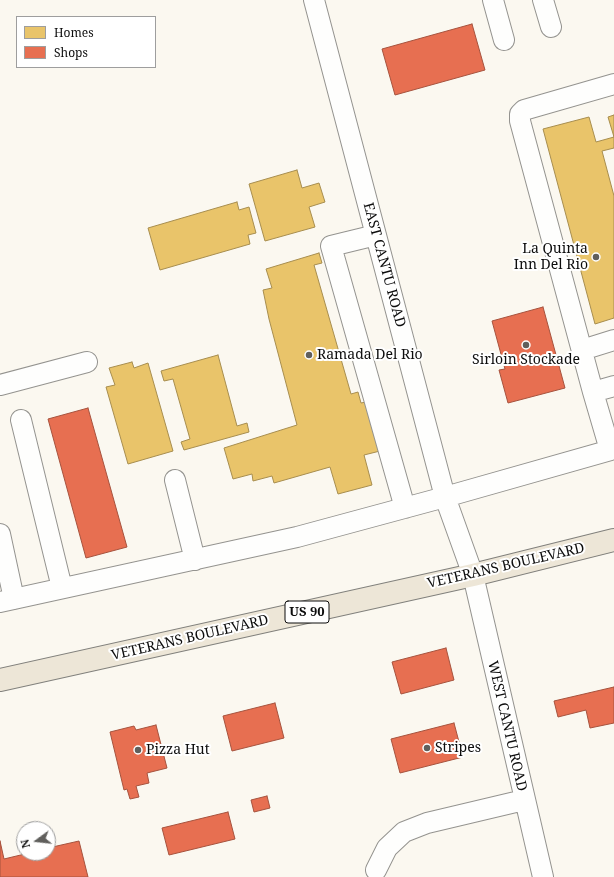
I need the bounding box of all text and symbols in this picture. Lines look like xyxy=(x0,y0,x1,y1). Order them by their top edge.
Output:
legend xyxy=(16,16,156,68)
text: Homes xyxy=(54,24,94,41)
text: Shops xyxy=(54,44,88,61)
street label: EAST CANTU ROAD xyxy=(359,201,409,329)
place label: La Quinta Inn Del Rio xyxy=(514,241,588,274)
marker: La Quinta Inn Del Rio xyxy=(591,252,601,262)
marker: Sirloin Stockade xyxy=(521,340,531,350)
place label: Ramada Del Rio xyxy=(317,347,423,363)
marker: Ramada Del Rio xyxy=(304,350,314,360)
place label: Sirloin Stockade xyxy=(472,352,580,368)
street label: VETERANS BOULEVARD xyxy=(426,540,586,592)
road number: US 90 xyxy=(285,601,329,623)
street label: VETERANS BOULEVARD xyxy=(110,612,270,664)
street label: WEST CANTU ROAD xyxy=(484,659,530,793)
place label: Stripes xyxy=(435,740,481,756)
place label: Pizza Hut xyxy=(146,742,210,758)
marker: Stripes xyxy=(422,743,432,753)
marker: Pizza Hut xyxy=(133,745,143,755)
north arrow xyxy=(16,821,56,861)
text: N xyxy=(17,838,33,850)

